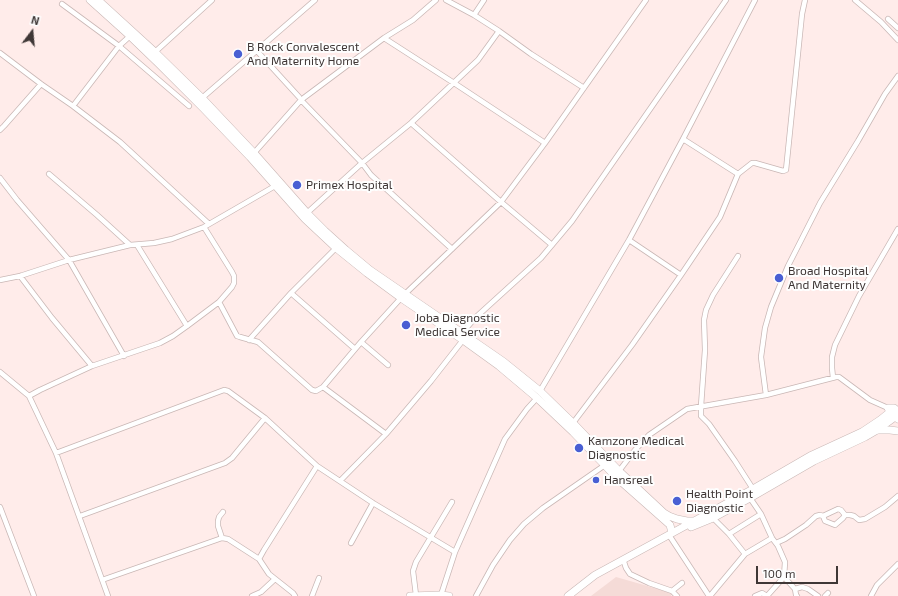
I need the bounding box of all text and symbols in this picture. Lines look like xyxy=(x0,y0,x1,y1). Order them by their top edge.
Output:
north arrow xyxy=(12,12,52,52)
text: N xyxy=(30,13,41,27)
place label: B Rock Convalescent And Maternity Home xyxy=(247,40,359,68)
marker: B Rock Convalescent And Maternity Home xyxy=(232,48,244,60)
place label: Primex Hospital xyxy=(306,178,392,192)
marker: Primex Hospital xyxy=(291,179,303,191)
place label: Broad Hospital And Maternity xyxy=(788,264,869,292)
marker: Broad Hospital And Maternity xyxy=(773,272,785,284)
place label: Joba Diagnostic Medical Service xyxy=(415,311,500,339)
marker: Joba Diagnostic Medical Service xyxy=(400,319,412,331)
place label: Kamzone Medical Diagnostic xyxy=(588,434,684,462)
marker: Kamzone Medical Diagnostic xyxy=(573,442,585,454)
place label: Hansreal xyxy=(604,473,653,487)
marker: Hansreal xyxy=(591,475,601,485)
place label: Health Point Diagnostic xyxy=(686,487,753,515)
marker: Health Point Diagnostic xyxy=(671,495,683,507)
scale bar xyxy=(758,558,840,584)
text: 100 m xyxy=(763,566,795,580)

